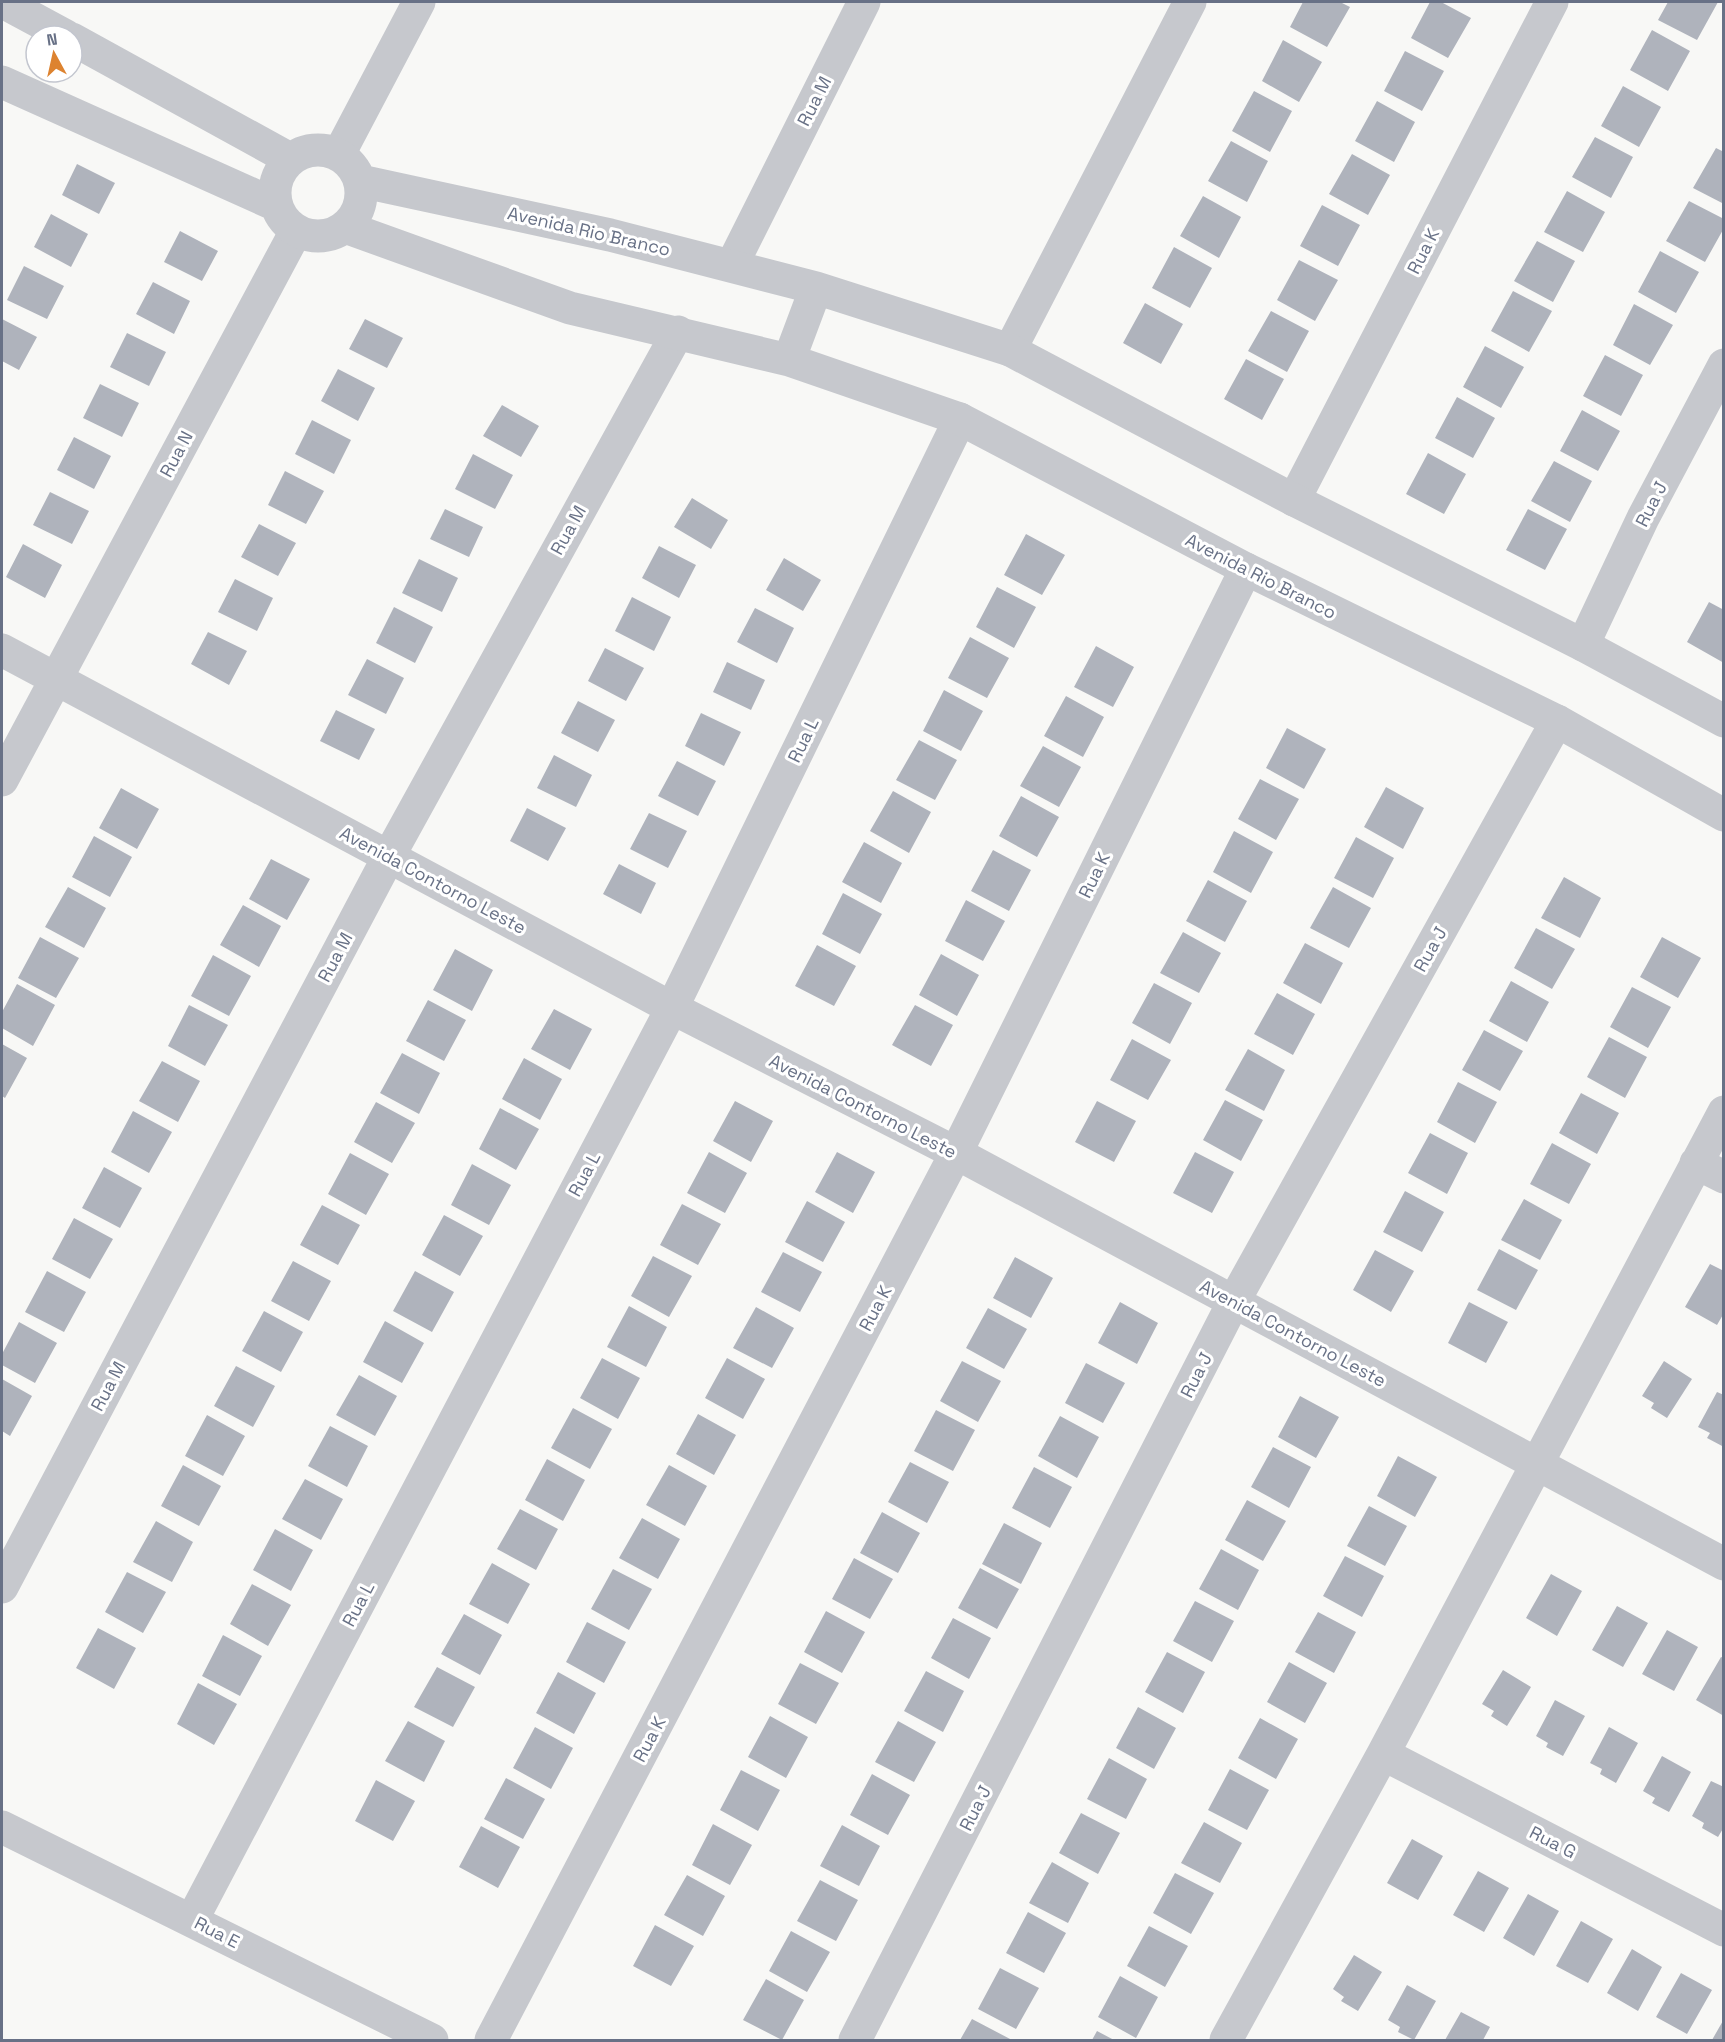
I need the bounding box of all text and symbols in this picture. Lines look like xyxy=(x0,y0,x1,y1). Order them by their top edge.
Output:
north arrow xyxy=(24,24,84,84)
text: N xyxy=(45,28,59,51)
street label: Rua M xyxy=(792,72,836,130)
street label: Avenida Rio Branco xyxy=(505,201,673,261)
street label: Rua K xyxy=(1402,224,1444,278)
street label: Rua N xyxy=(154,427,198,481)
street label: Rua J xyxy=(1630,477,1672,531)
street label: Rua M xyxy=(545,501,591,559)
street label: Avenida Rio Branco xyxy=(1182,528,1340,624)
street label: Rua L xyxy=(782,714,824,766)
street label: Avenida Contorno Leste xyxy=(336,821,530,939)
street label: Rua K xyxy=(1073,848,1115,902)
street label: Rua J xyxy=(1408,922,1452,976)
street label: Rua M xyxy=(312,928,358,986)
street label: Avenida Contorno Leste xyxy=(765,1049,961,1163)
street label: Rua L xyxy=(563,1148,605,1200)
street label: Avenida Contorno Leste xyxy=(1196,1274,1390,1392)
street label: Rua K xyxy=(853,1281,897,1335)
street label: Rua J xyxy=(1175,1348,1217,1402)
street label: Rua M xyxy=(85,1357,131,1415)
street label: Rua L xyxy=(337,1578,379,1630)
street label: Rua K xyxy=(627,1712,671,1766)
street label: Rua J xyxy=(954,1781,996,1835)
street label: Rua G xyxy=(1526,1821,1580,1863)
street label: Rua E xyxy=(191,1911,243,1953)

